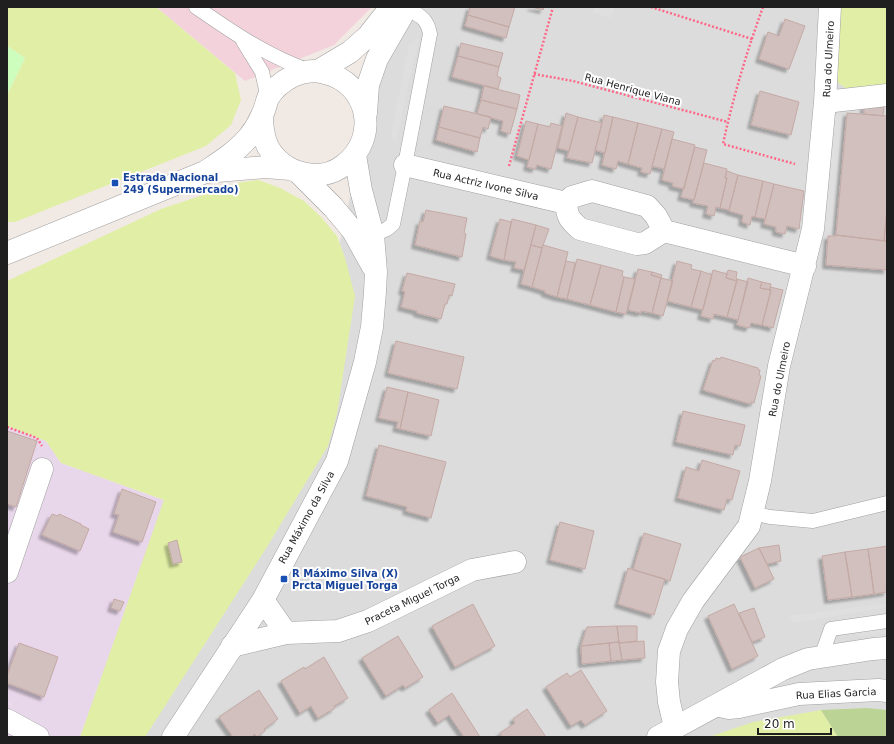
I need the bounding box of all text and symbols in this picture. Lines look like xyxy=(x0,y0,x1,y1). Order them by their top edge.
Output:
street label: Rua do Ulmeiro xyxy=(821,21,836,98)
street label: Rua Henrique Viana xyxy=(584,71,682,108)
street label: Rua Actriz Ivone Silva xyxy=(432,167,540,202)
place label: Estrada Nacional 249 (Supermercado) xyxy=(123,172,239,195)
marker: Estrada Nacional 249 (Supermercado) xyxy=(110,178,120,188)
street label: Rua do Ulmeiro xyxy=(767,340,792,418)
street label: Rua Máximo da Silva xyxy=(276,469,337,565)
place label: R Máximo Silva (X) Prcta Miguel Torga xyxy=(292,568,398,591)
street label: Praceta Miguel Torga xyxy=(363,572,461,627)
marker: R Máximo Silva (X) Prcta Miguel Torga xyxy=(279,574,289,584)
street label: Rua Elias Garcia xyxy=(795,686,877,701)
scale bar xyxy=(758,710,831,736)
text: 20 m xyxy=(764,717,795,731)

